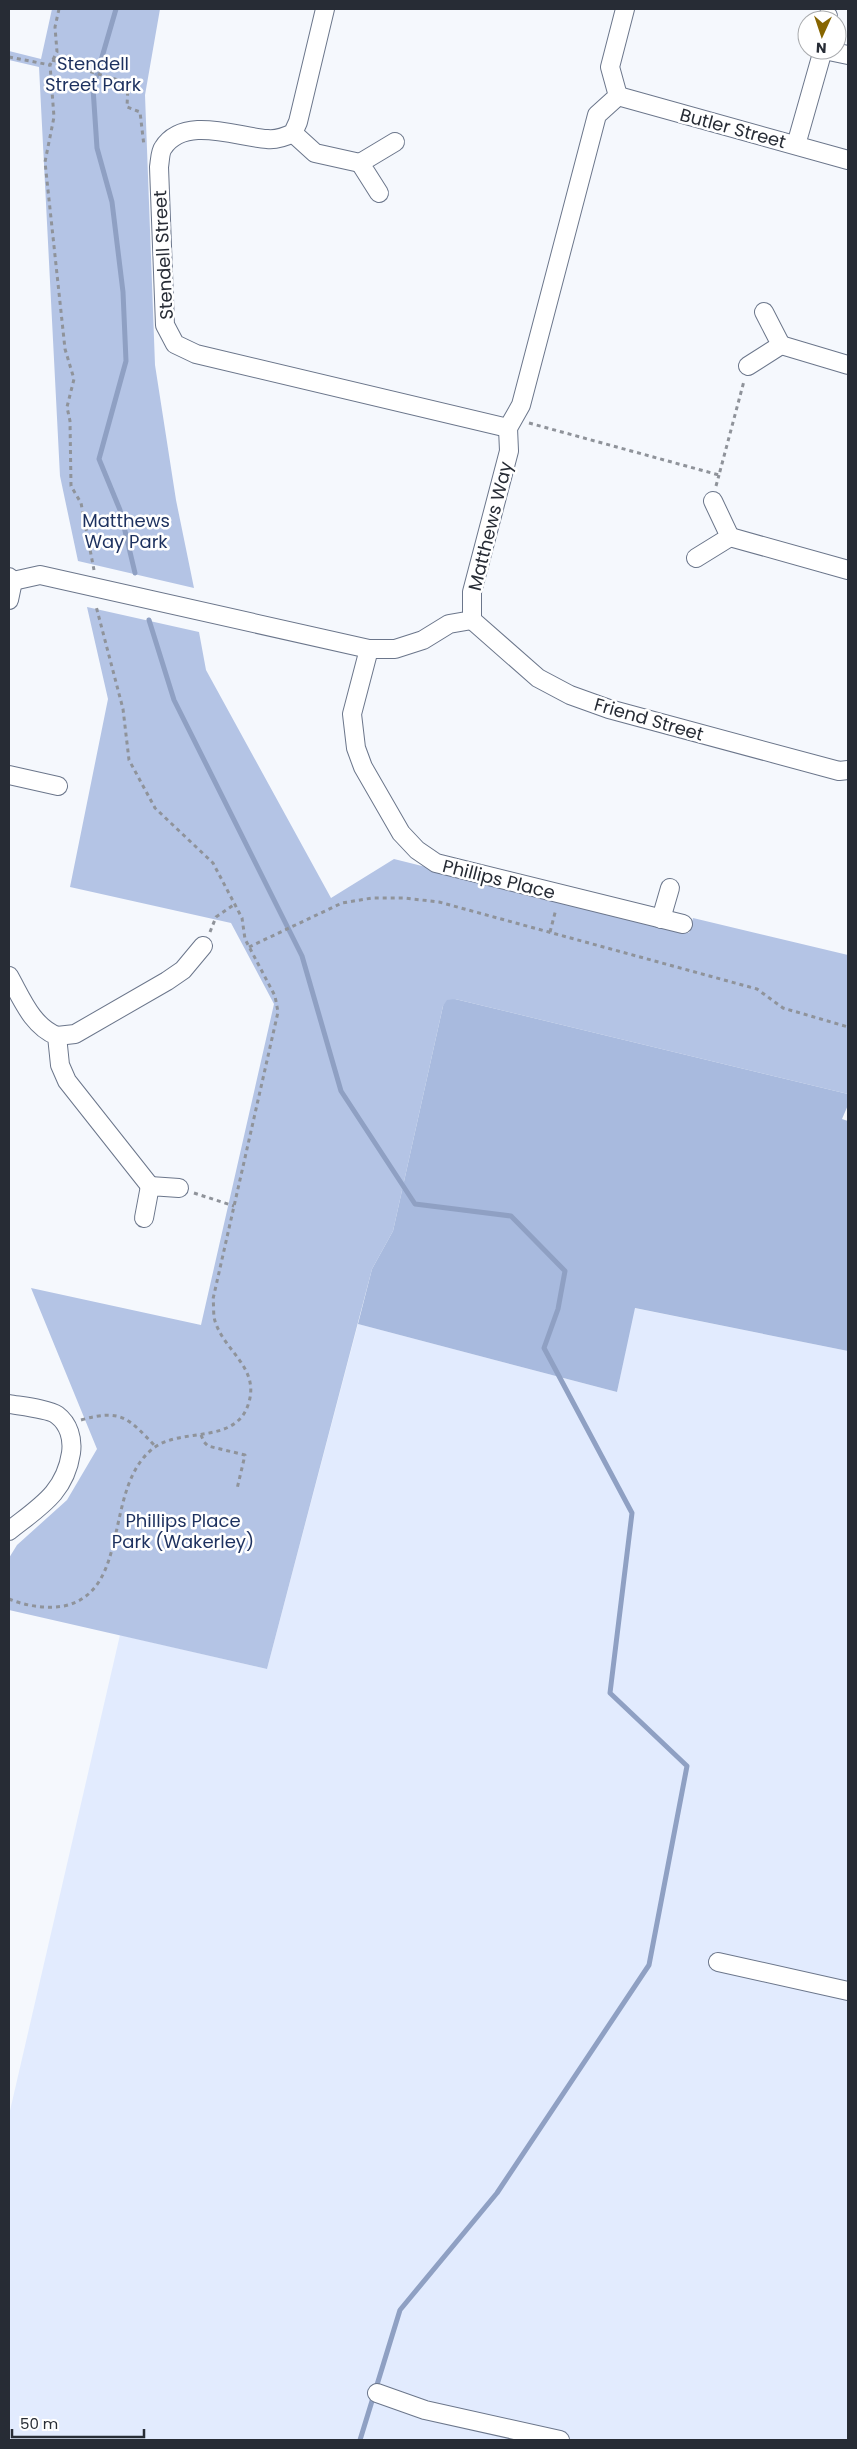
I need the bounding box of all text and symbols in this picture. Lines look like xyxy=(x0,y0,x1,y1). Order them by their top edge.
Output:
north arrow xyxy=(797,10,847,60)
text: N xyxy=(816,38,827,58)
park label: Stendell Street Park xyxy=(45,51,142,97)
street label: Butler Street xyxy=(677,102,789,154)
street label: Stendell Street xyxy=(147,190,179,320)
street label: Matthews Way xyxy=(462,459,518,593)
park label: Matthews Way Park xyxy=(82,508,170,554)
street label: Friend Street xyxy=(591,691,707,747)
street label: Phillips Place xyxy=(440,853,558,905)
park label: Phillips Place Park (Wakerley) xyxy=(112,1508,254,1554)
scale bar xyxy=(12,2406,145,2438)
text: 50 m xyxy=(20,2413,58,2434)

